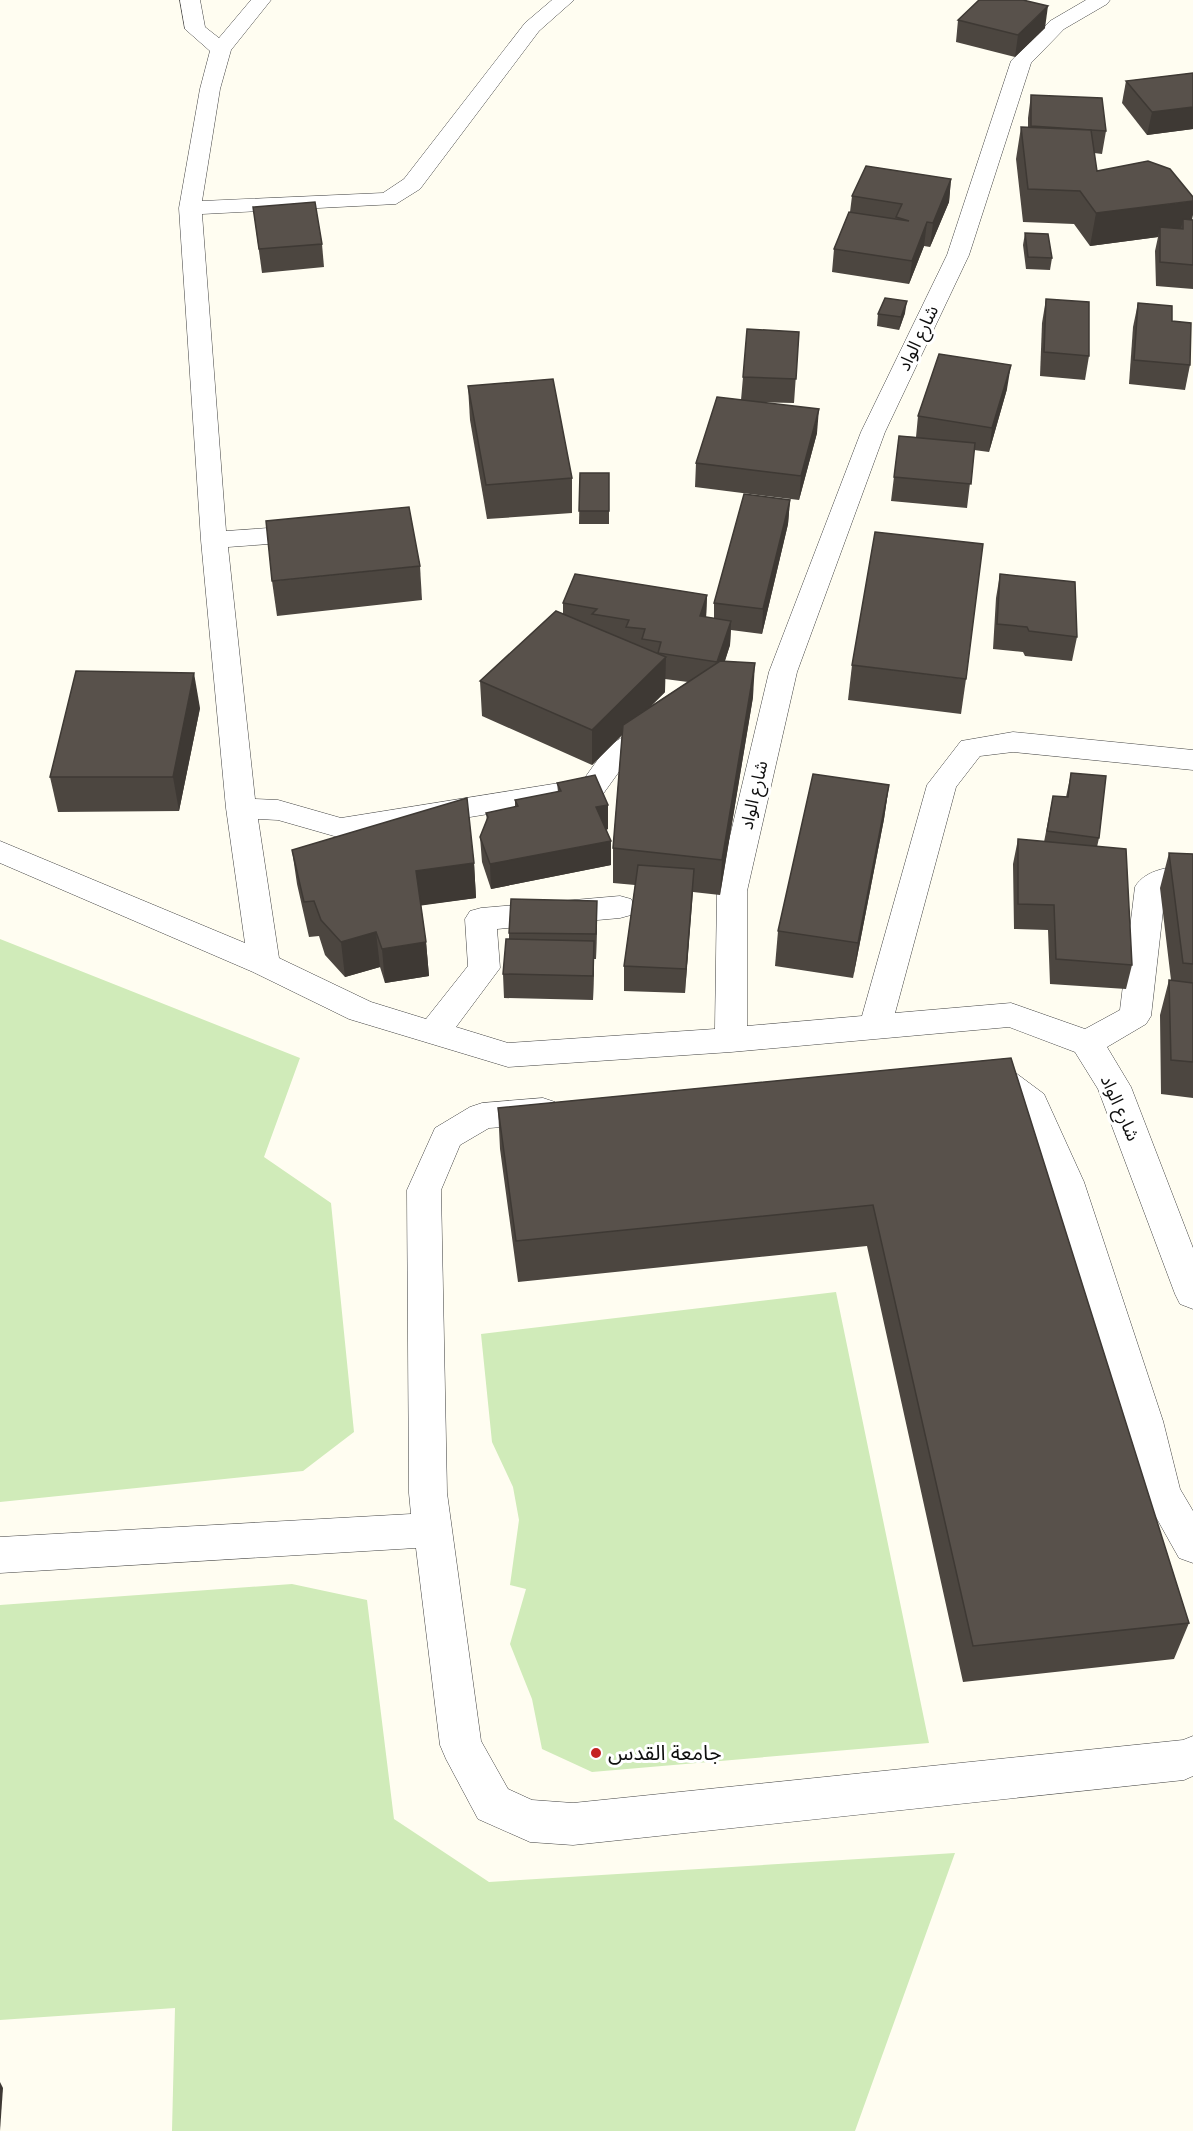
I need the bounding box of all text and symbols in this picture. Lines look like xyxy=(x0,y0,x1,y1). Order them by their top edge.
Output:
street label: شارع الواد xyxy=(891,301,946,376)
street label: شارع الواد xyxy=(733,758,776,832)
street label: شارع الواد xyxy=(1093,1071,1146,1146)
place label: جامعة القدس xyxy=(608,1738,722,1766)
marker: جامعة القدس xyxy=(589,1746,603,1760)

